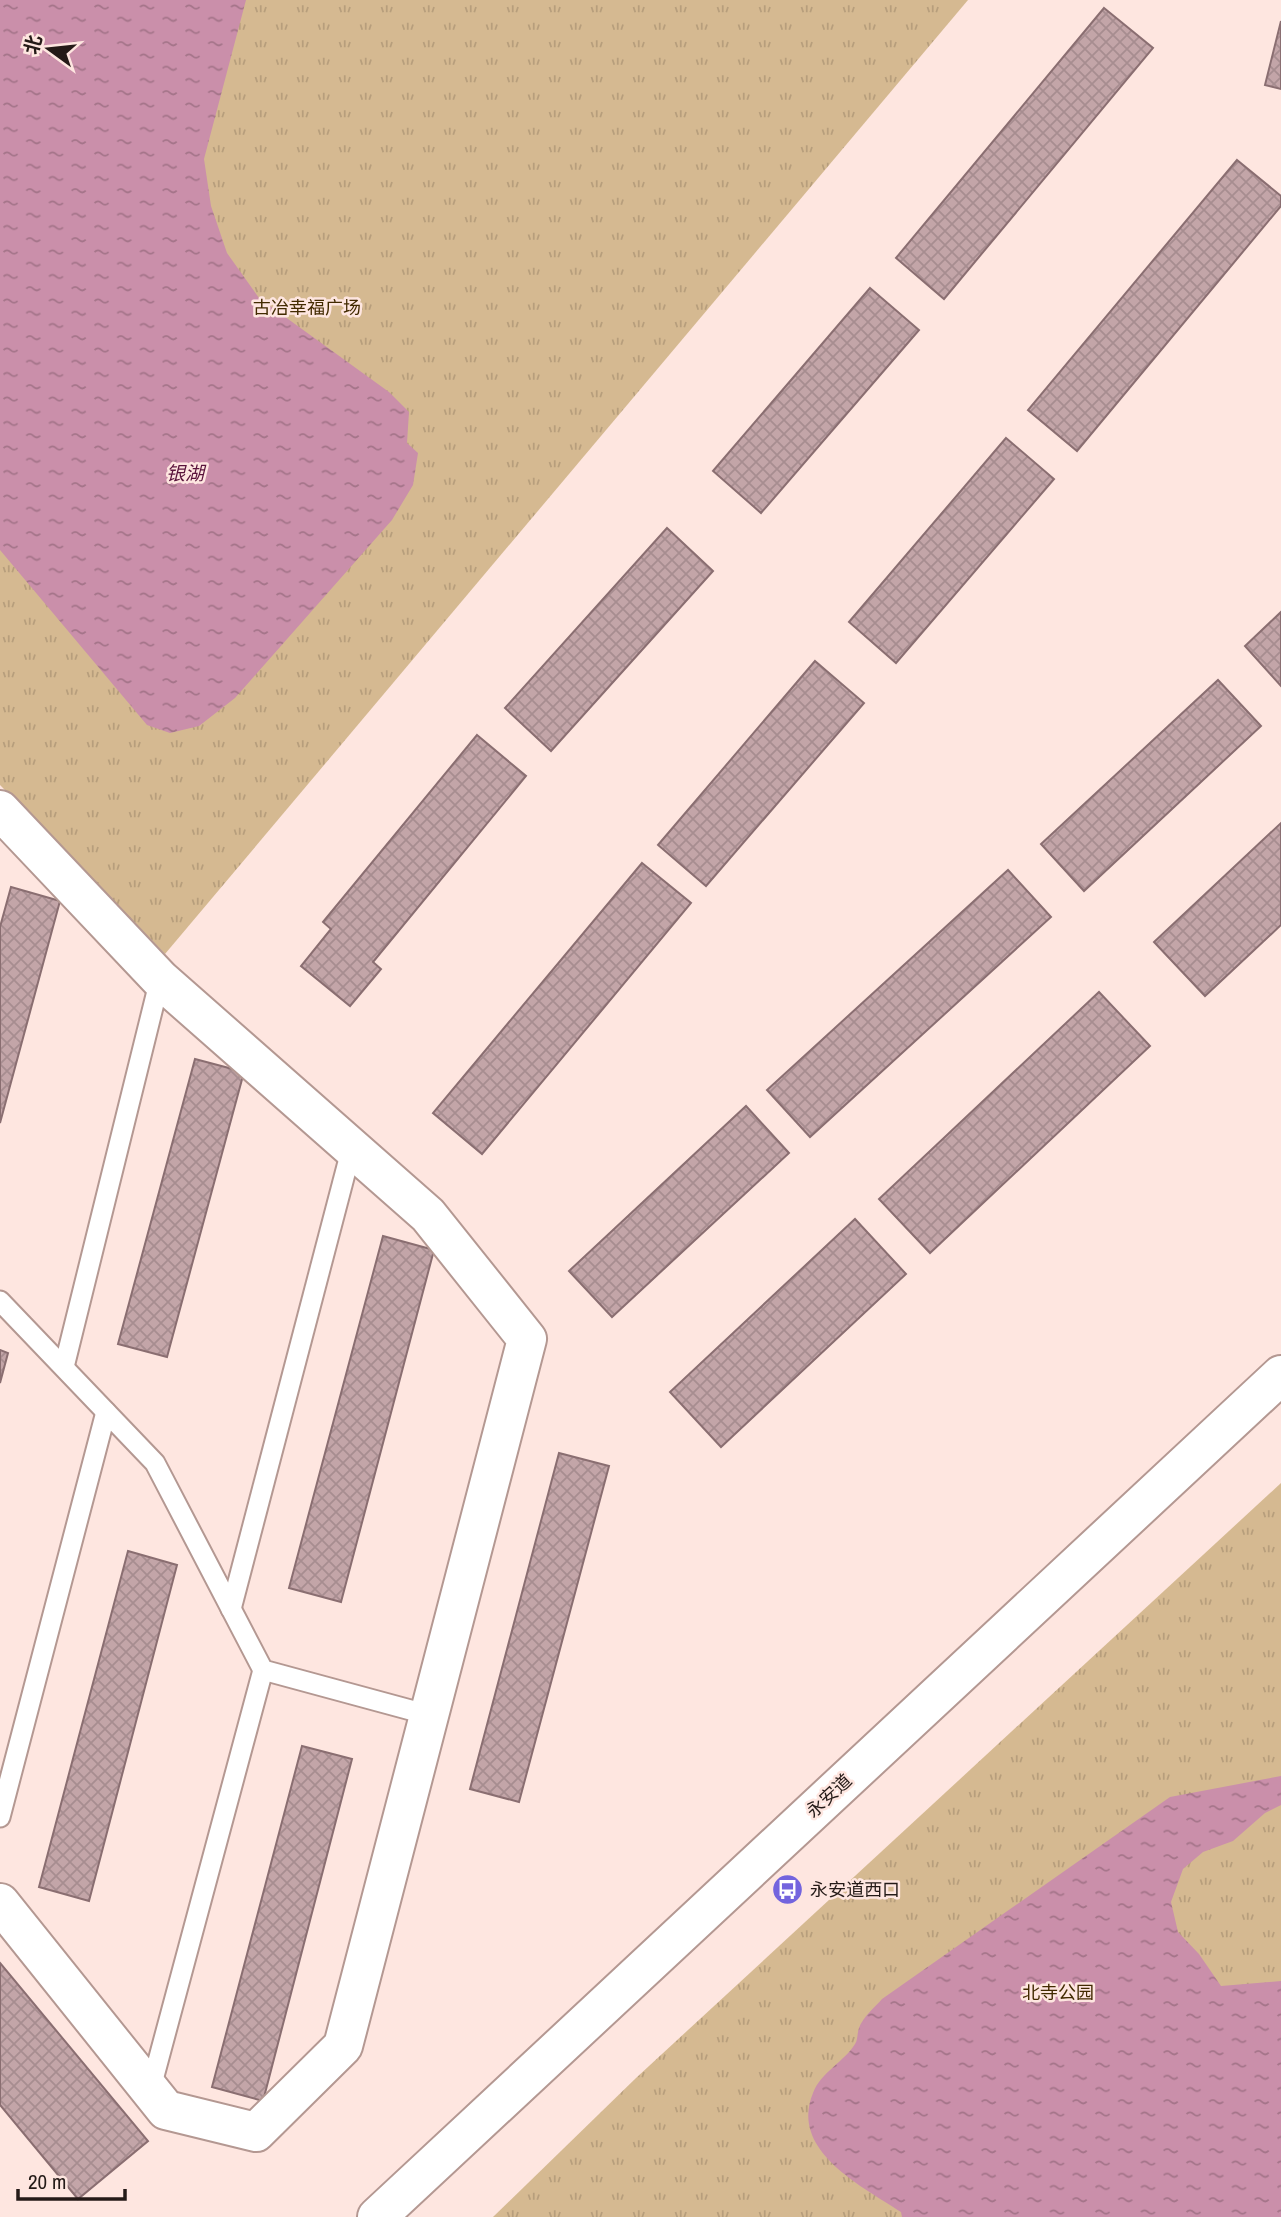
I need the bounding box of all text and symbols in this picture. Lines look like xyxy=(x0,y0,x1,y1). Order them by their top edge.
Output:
north arrow xyxy=(14,14,84,84)
text: 北 xyxy=(18,32,48,57)
park label: 古冶幸福广场 xyxy=(253,295,361,320)
water label: 银湖 xyxy=(166,460,207,486)
street label: 永安道 xyxy=(800,1768,857,1823)
bus stop icon: 永安道西口 xyxy=(770,1873,804,1907)
place label: 永安道西口 xyxy=(810,1877,900,1902)
park label: 北寺公园 xyxy=(1022,1980,1094,2005)
scale bar xyxy=(18,2158,124,2202)
text: 20 m xyxy=(28,2167,66,2196)

